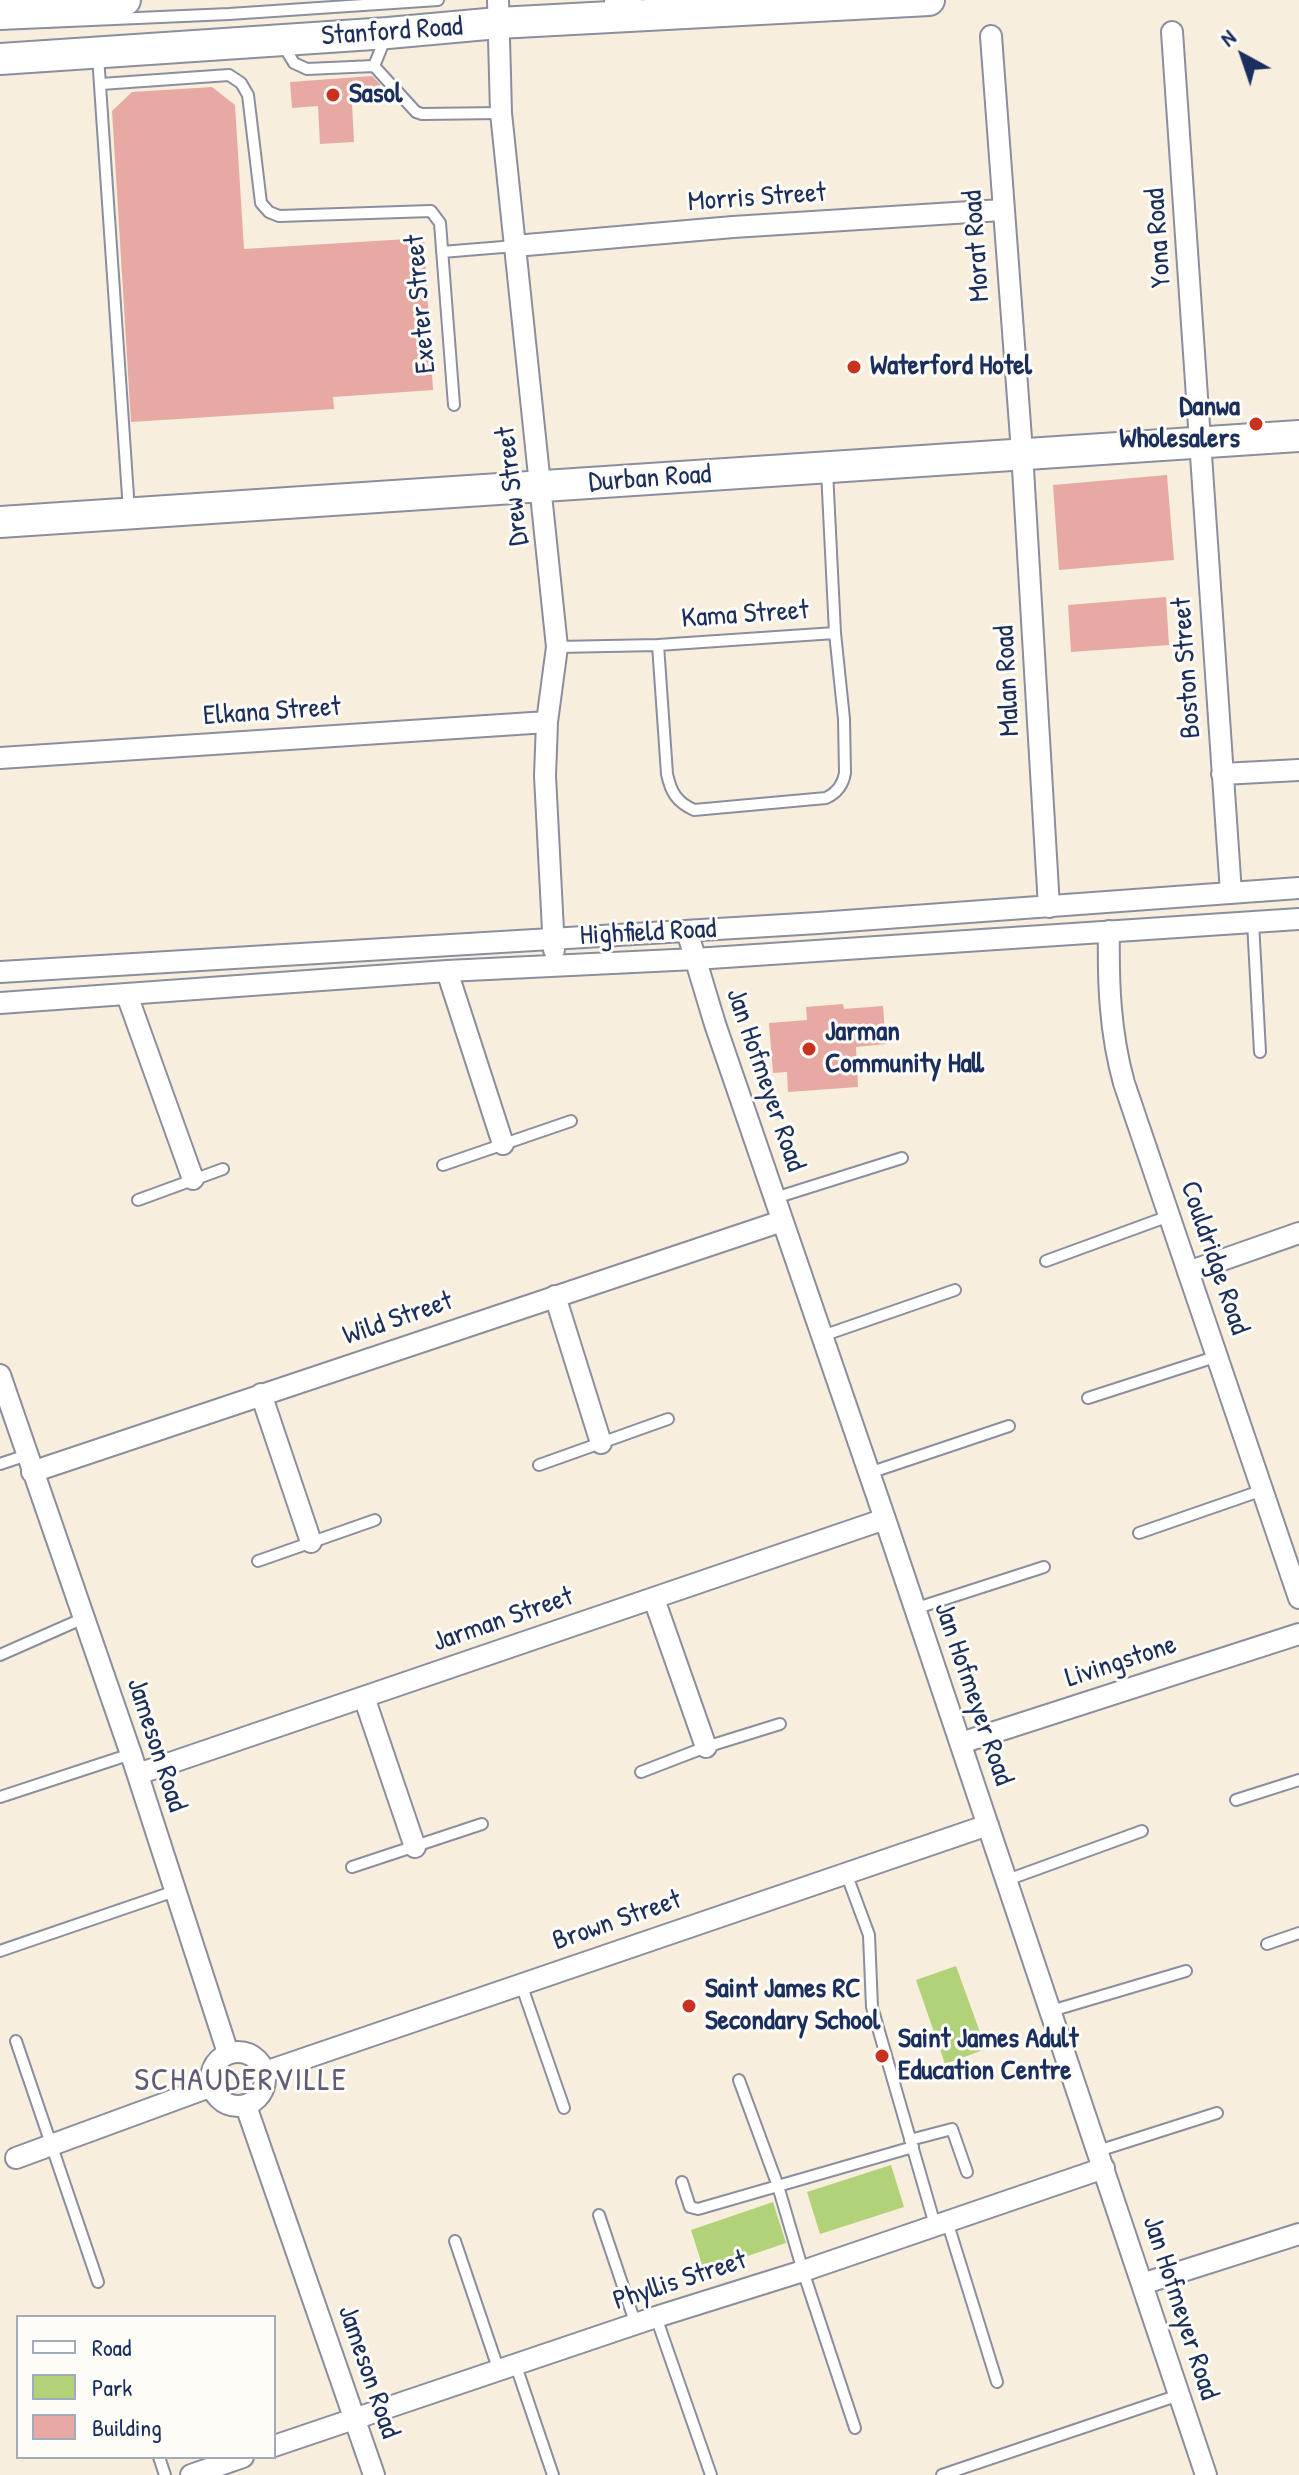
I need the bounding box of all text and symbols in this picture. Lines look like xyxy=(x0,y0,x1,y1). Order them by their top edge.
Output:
street label: Stanford Road xyxy=(320,10,464,54)
north arrow xyxy=(1203,16,1283,96)
text: N xyxy=(1213,22,1242,53)
place label: Sasol xyxy=(349,78,402,112)
marker: Sasol xyxy=(324,86,342,104)
street label: Morris Street xyxy=(687,176,827,220)
street label: Yona Road xyxy=(1139,187,1179,289)
street label: Morat Road xyxy=(956,189,998,303)
street label: Exeter Street xyxy=(398,233,444,375)
place label: Waterford Hotel xyxy=(870,350,1032,384)
marker: Waterford Hotel xyxy=(845,358,863,376)
place label: Danwa Wholesalers xyxy=(1119,391,1240,457)
marker: Danwa Wholesalers xyxy=(1247,415,1265,433)
street label: Drew Street xyxy=(489,424,537,548)
street label: Durban Road xyxy=(588,458,712,500)
street label: Kama Street xyxy=(680,594,810,636)
street label: Boston Street xyxy=(1165,596,1209,740)
street label: Malan Road xyxy=(988,625,1028,737)
street label: Elkana Street xyxy=(202,690,342,734)
street label: Highfield Road xyxy=(579,913,717,953)
street label: Jan Hofmeyer Road xyxy=(718,984,812,1176)
place label: Jarman Community Hall xyxy=(825,1016,984,1082)
marker: Jarman Community Hall xyxy=(800,1040,818,1058)
street label: Couldridge Road xyxy=(1172,1177,1256,1339)
street label: Wild Street xyxy=(339,1285,457,1353)
street label: Jarman Street xyxy=(428,1580,578,1660)
street label: Jan Hofmeyer Road xyxy=(926,1598,1020,1790)
street label: Livingstone xyxy=(1061,1628,1181,1696)
street label: Jameson Road xyxy=(119,1674,193,1816)
street label: Brown Street xyxy=(548,1883,686,1959)
place label: Saint James RC Secondary School xyxy=(705,1973,880,2039)
marker: Saint James RC Secondary School xyxy=(680,1997,698,2015)
place label: Saint James Adult Education Centre xyxy=(898,2023,1078,2089)
marker: Saint James Adult Education Centre xyxy=(873,2047,891,2065)
district label: SCHAUDERVILLE xyxy=(134,2062,348,2100)
street label: Jan Hofmeyer Road xyxy=(1134,2212,1226,2404)
street label: Phyllis Street xyxy=(609,2244,751,2318)
street label: Jameson Road xyxy=(330,2301,406,2443)
legend xyxy=(16,2315,276,2459)
text: Road xyxy=(92,2331,131,2363)
text: Park xyxy=(92,2371,132,2403)
text: Building xyxy=(92,2411,162,2443)

